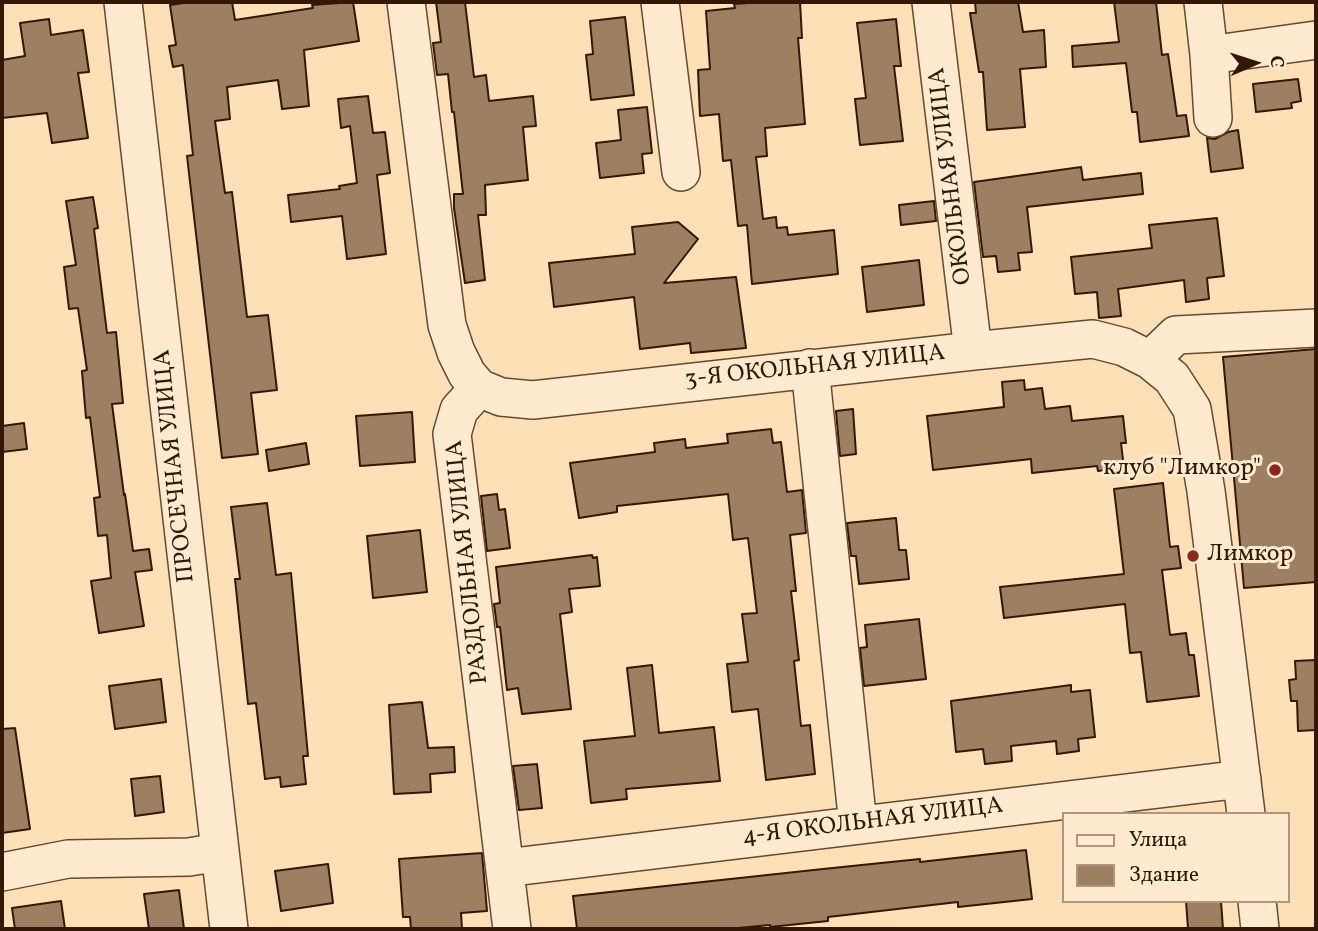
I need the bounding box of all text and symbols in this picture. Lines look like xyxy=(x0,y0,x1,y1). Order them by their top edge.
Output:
north arrow xyxy=(1220,28,1290,98)
text: С xyxy=(1263,55,1289,69)
street label: ОКОЛЬНАЯ УЛИЦА xyxy=(924,66,980,286)
street label: 3-Я ОКОЛЬНАЯ УЛИЦА xyxy=(684,340,946,396)
street label: ПРОСЕЧНАЯ УЛИЦА xyxy=(149,348,203,584)
street label: РАЗДОЛЬНАЯ УЛИЦА xyxy=(442,439,496,685)
place label: клуб "Лимкор" xyxy=(1103,456,1261,484)
marker: клуб "Лимкор" xyxy=(1267,462,1283,478)
place label: Лимкор xyxy=(1207,542,1293,570)
marker: Лимкор xyxy=(1185,548,1201,564)
street label: 4-Я ОКОЛЬНАЯ УЛИЦА xyxy=(741,793,1005,853)
legend xyxy=(1062,812,1290,903)
text: Улица xyxy=(1129,826,1187,855)
text: Здание xyxy=(1129,861,1199,890)

